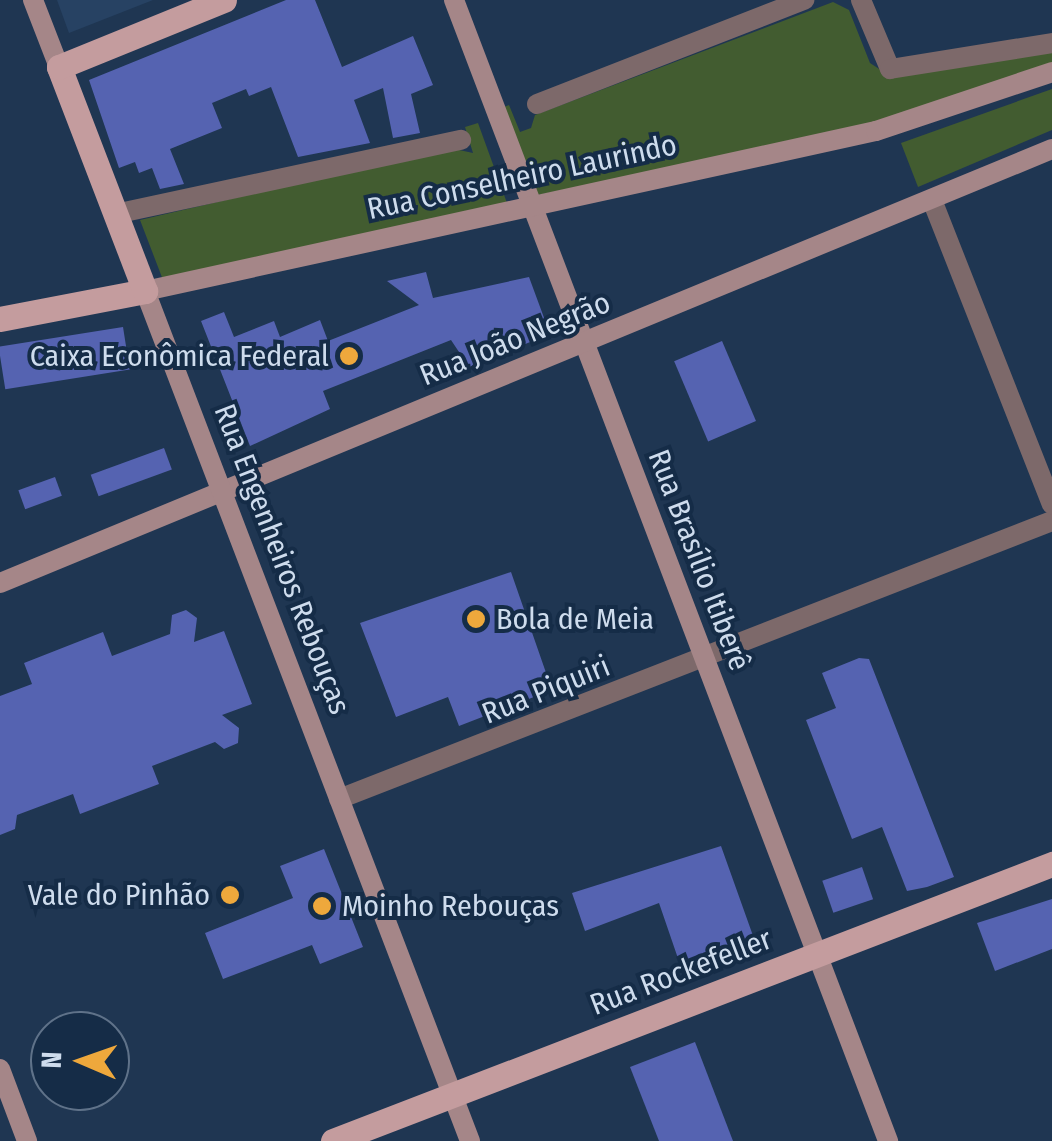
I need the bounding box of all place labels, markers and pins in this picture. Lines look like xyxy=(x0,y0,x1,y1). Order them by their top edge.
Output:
place label: Caixa Econômica Federal xyxy=(30,338,329,374)
marker: Caixa Econômica Federal xyxy=(338,345,360,367)
place label: Bola de Meia xyxy=(496,601,654,637)
marker: Bola de Meia xyxy=(465,608,487,630)
place label: Vale do Pinhão xyxy=(28,877,210,913)
marker: Vale do Pinhão xyxy=(219,884,241,906)
place label: Moinho Rebouças xyxy=(342,888,559,924)
marker: Moinho Rebouças xyxy=(311,895,333,917)

